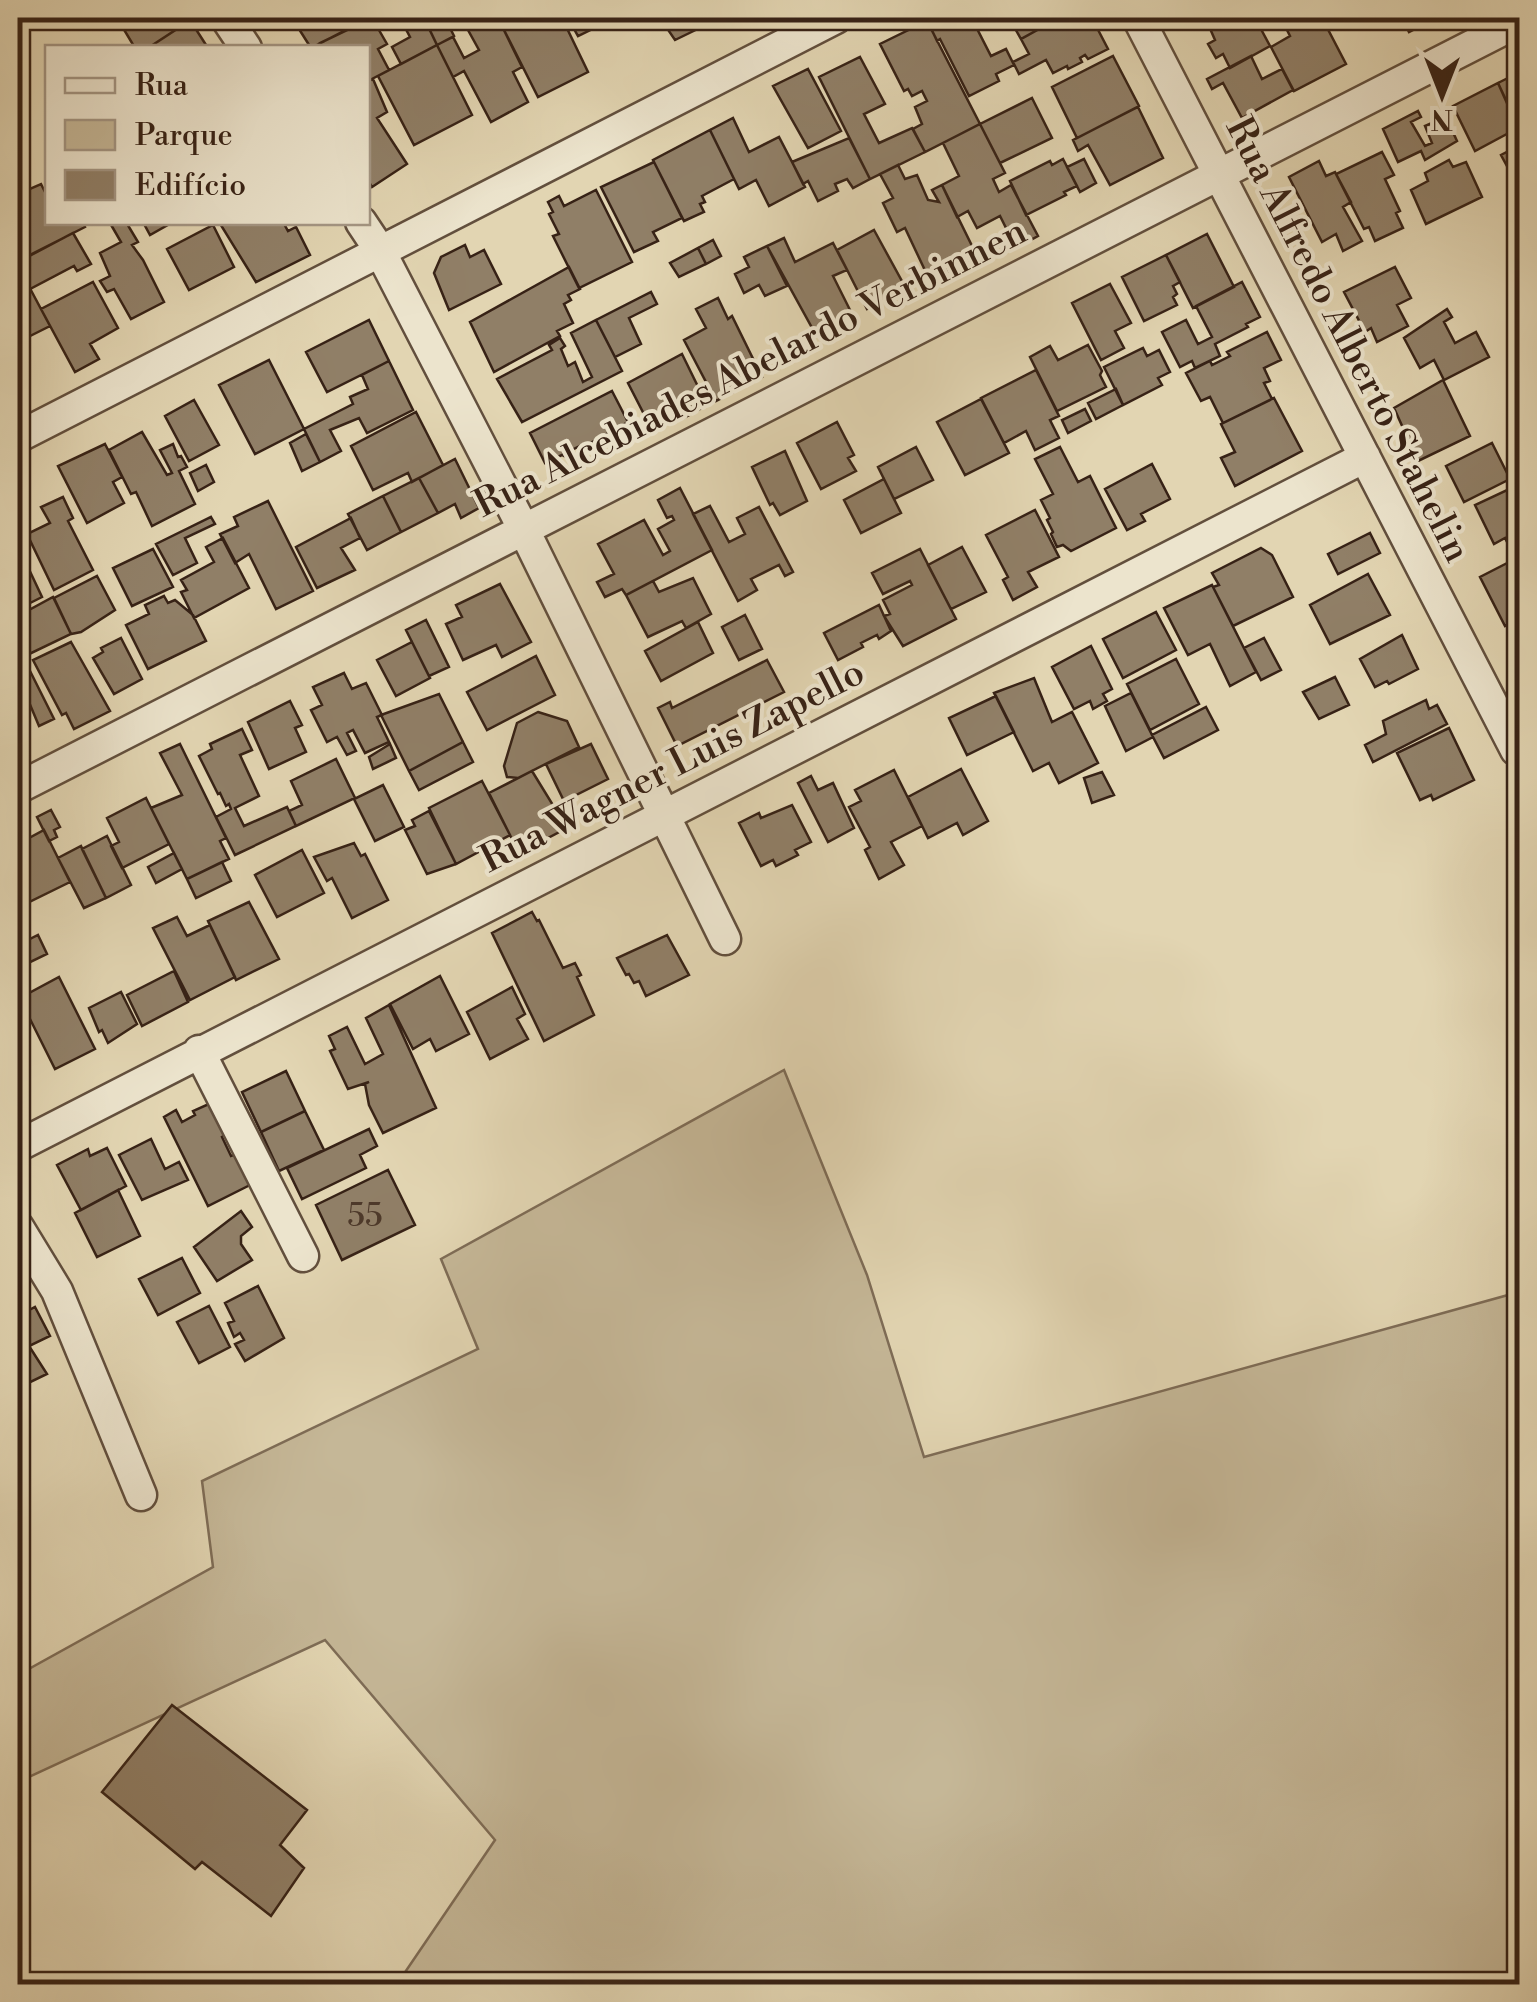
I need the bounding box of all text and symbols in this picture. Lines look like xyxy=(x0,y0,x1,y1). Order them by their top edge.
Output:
legend xyxy=(45,45,370,225)
north arrow xyxy=(1392,45,1492,145)
text: Rua xyxy=(135,67,189,105)
text: N xyxy=(1431,101,1453,136)
street label: Rua Alfredo Alberto Stahelin xyxy=(1215,109,1481,570)
text: Parque xyxy=(135,117,233,155)
text: Edifício xyxy=(135,167,246,205)
street label: Rua Alcebiades Abelardo Verbinnen xyxy=(467,208,1035,529)
street label: Rua Wagner Luis Zapello xyxy=(473,649,873,884)
house number: 55 xyxy=(347,1196,383,1236)

